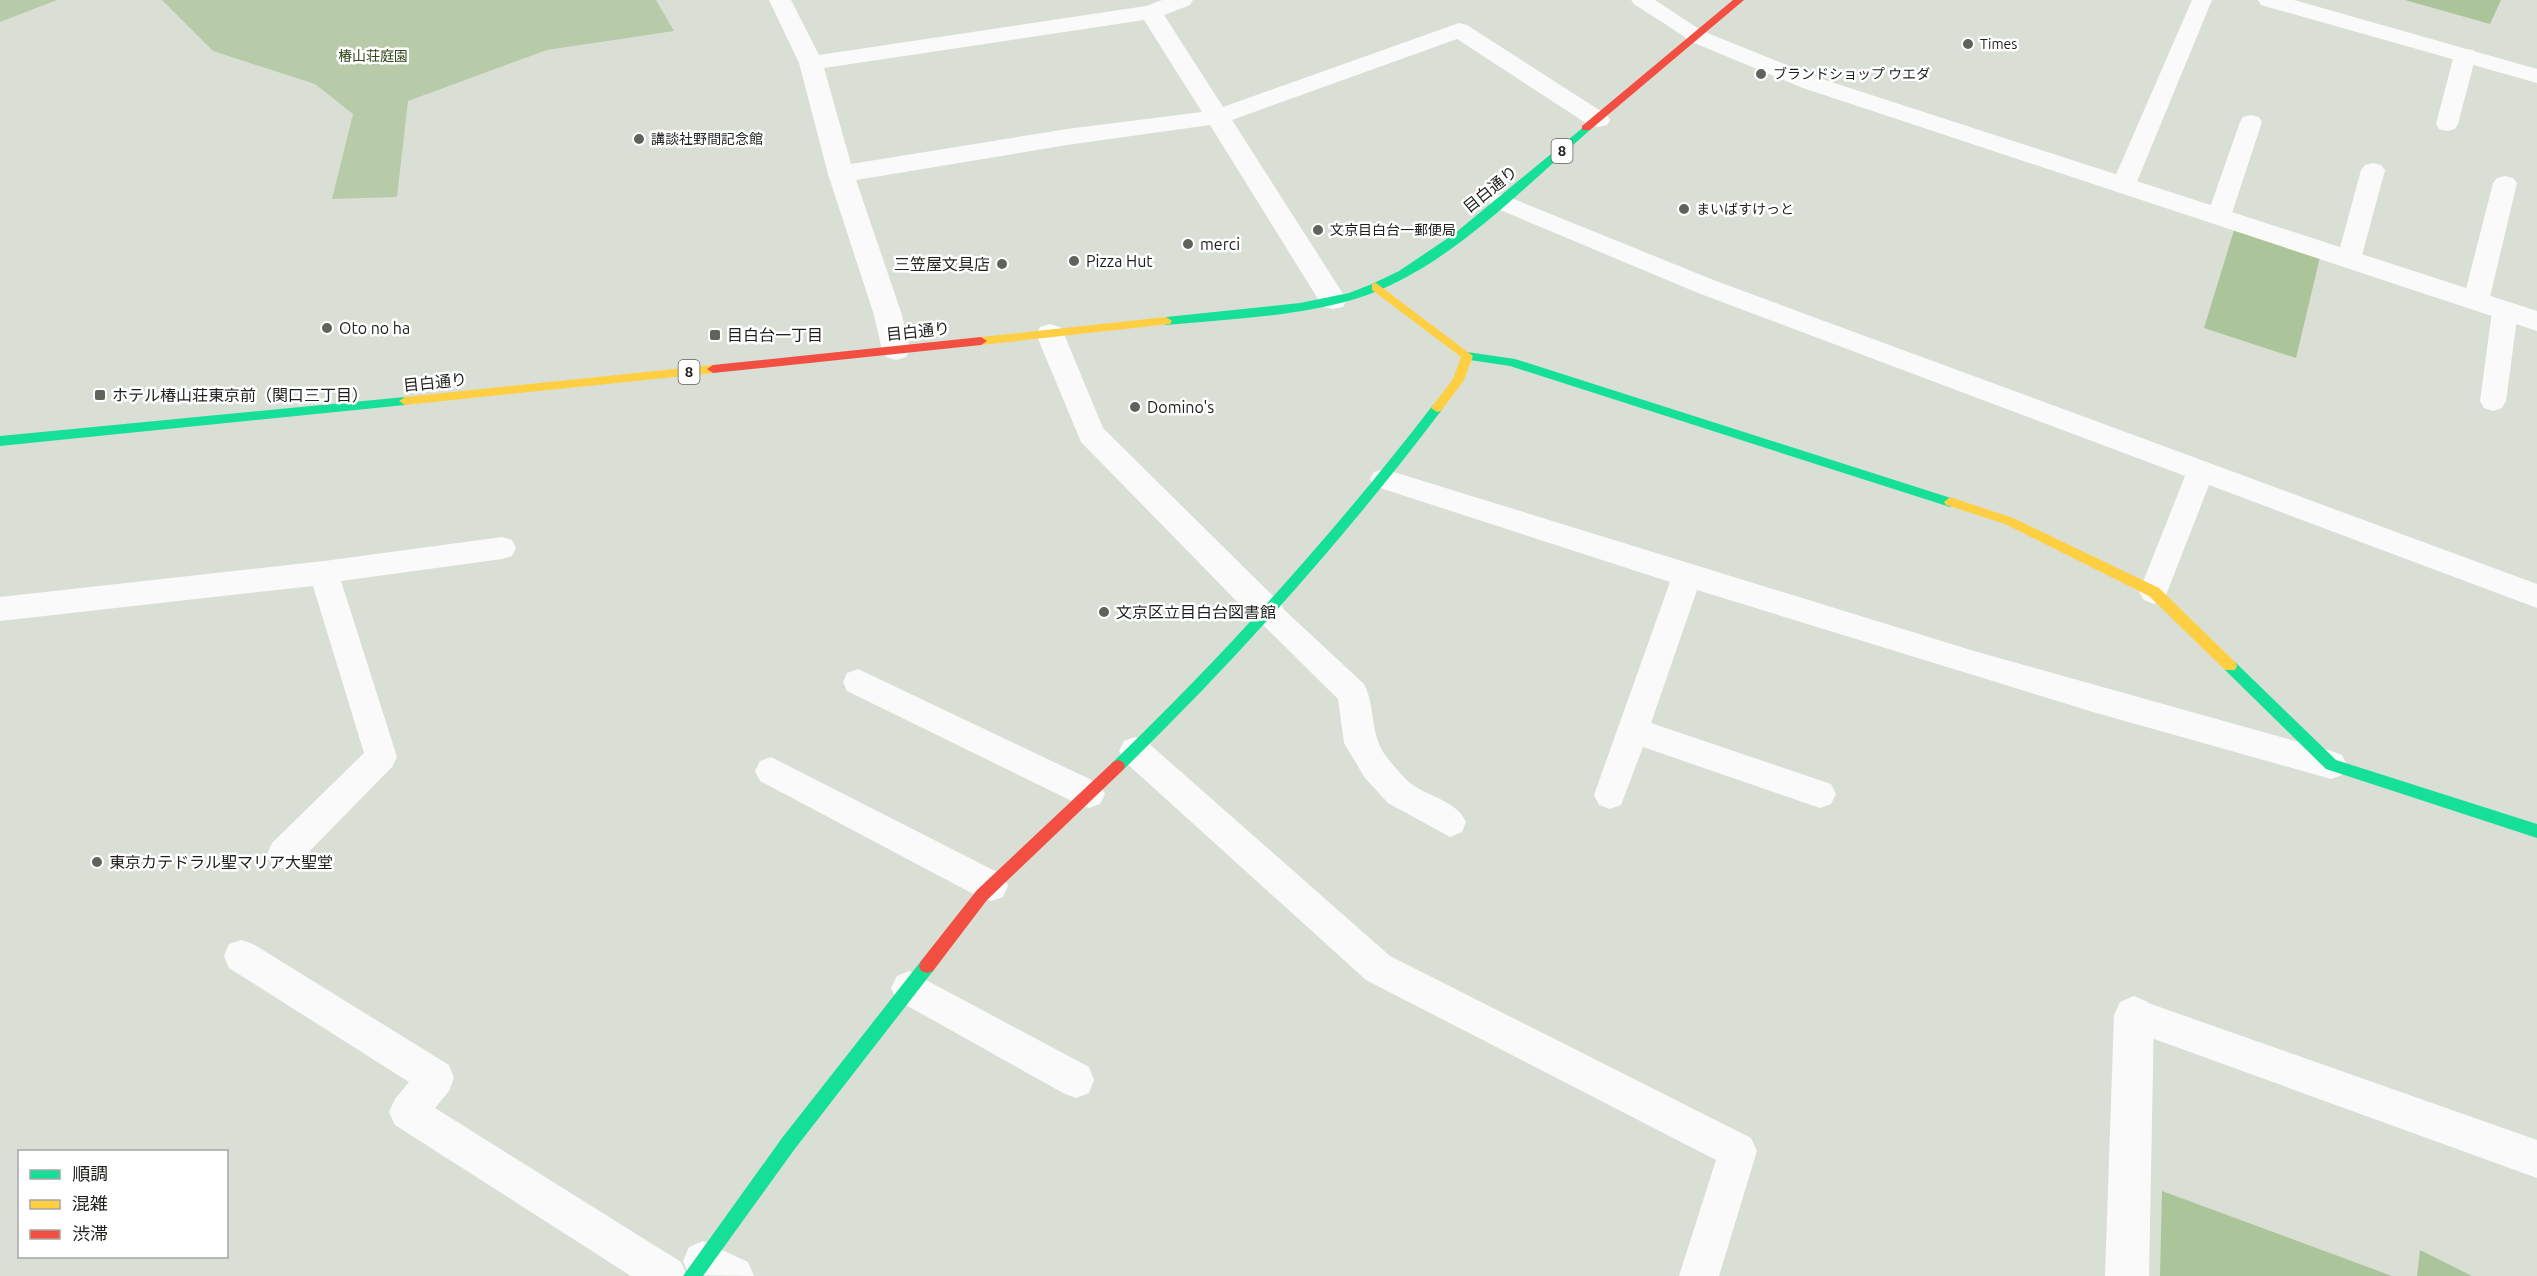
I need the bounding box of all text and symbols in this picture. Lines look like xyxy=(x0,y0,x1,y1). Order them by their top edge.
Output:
place label: Times xyxy=(1980,36,2017,52)
marker: Times xyxy=(1961,37,1975,51)
park label: 椿山荘庭園 xyxy=(338,48,408,64)
place label: ブランドショップ ウエダ xyxy=(1773,66,1930,82)
marker: ブランドショップ ウエダ xyxy=(1754,67,1768,81)
place label: 講談社野間記念館 xyxy=(651,131,763,147)
marker: 講談社野間記念館 xyxy=(632,132,646,146)
road number: 8 xyxy=(1552,139,1572,163)
street label: 目白通り xyxy=(1459,162,1521,216)
place label: まいばすけっと xyxy=(1696,201,1794,217)
marker: まいばすけっと xyxy=(1677,202,1691,216)
place label: 文京目白台一郵便局 xyxy=(1330,222,1456,238)
marker: 文京目白台一郵便局 xyxy=(1311,223,1325,237)
place label: merci xyxy=(1200,235,1240,253)
marker: merci xyxy=(1181,237,1195,251)
place label: Pizza Hut xyxy=(1086,252,1153,270)
marker: Pizza Hut xyxy=(1067,254,1081,268)
place label: 三笠屋文具店 xyxy=(894,255,990,273)
marker: 三笠屋文具店 xyxy=(995,257,1009,271)
place label: Oto no ha xyxy=(339,319,410,337)
street label: 目白通り xyxy=(885,319,951,343)
marker: Oto no ha xyxy=(320,321,334,335)
place label: 目白台一丁目 xyxy=(727,326,823,344)
marker: 目白台一丁目 xyxy=(708,328,722,342)
road number: 8 xyxy=(678,360,700,384)
street label: 目白通り xyxy=(402,370,468,394)
place label: ホテル椿山荘東京前（関口三丁目） xyxy=(112,386,368,404)
marker: ホテル椿山荘東京前（関口三丁目） xyxy=(93,388,107,402)
place label: Domino's xyxy=(1147,398,1214,416)
marker: Domino's xyxy=(1128,400,1142,414)
place label: 文京区立目白台図書館 xyxy=(1116,603,1276,621)
marker: 文京区立目白台図書館 xyxy=(1097,605,1111,619)
place label: 東京カテドラル聖マリア大聖堂 xyxy=(109,853,333,871)
marker: 東京カテドラル聖マリア大聖堂 xyxy=(90,855,104,869)
legend xyxy=(18,1150,228,1258)
text: 順調 xyxy=(72,1163,108,1183)
text: 混雑 xyxy=(72,1193,108,1213)
text: 渋滞 xyxy=(72,1223,108,1243)

